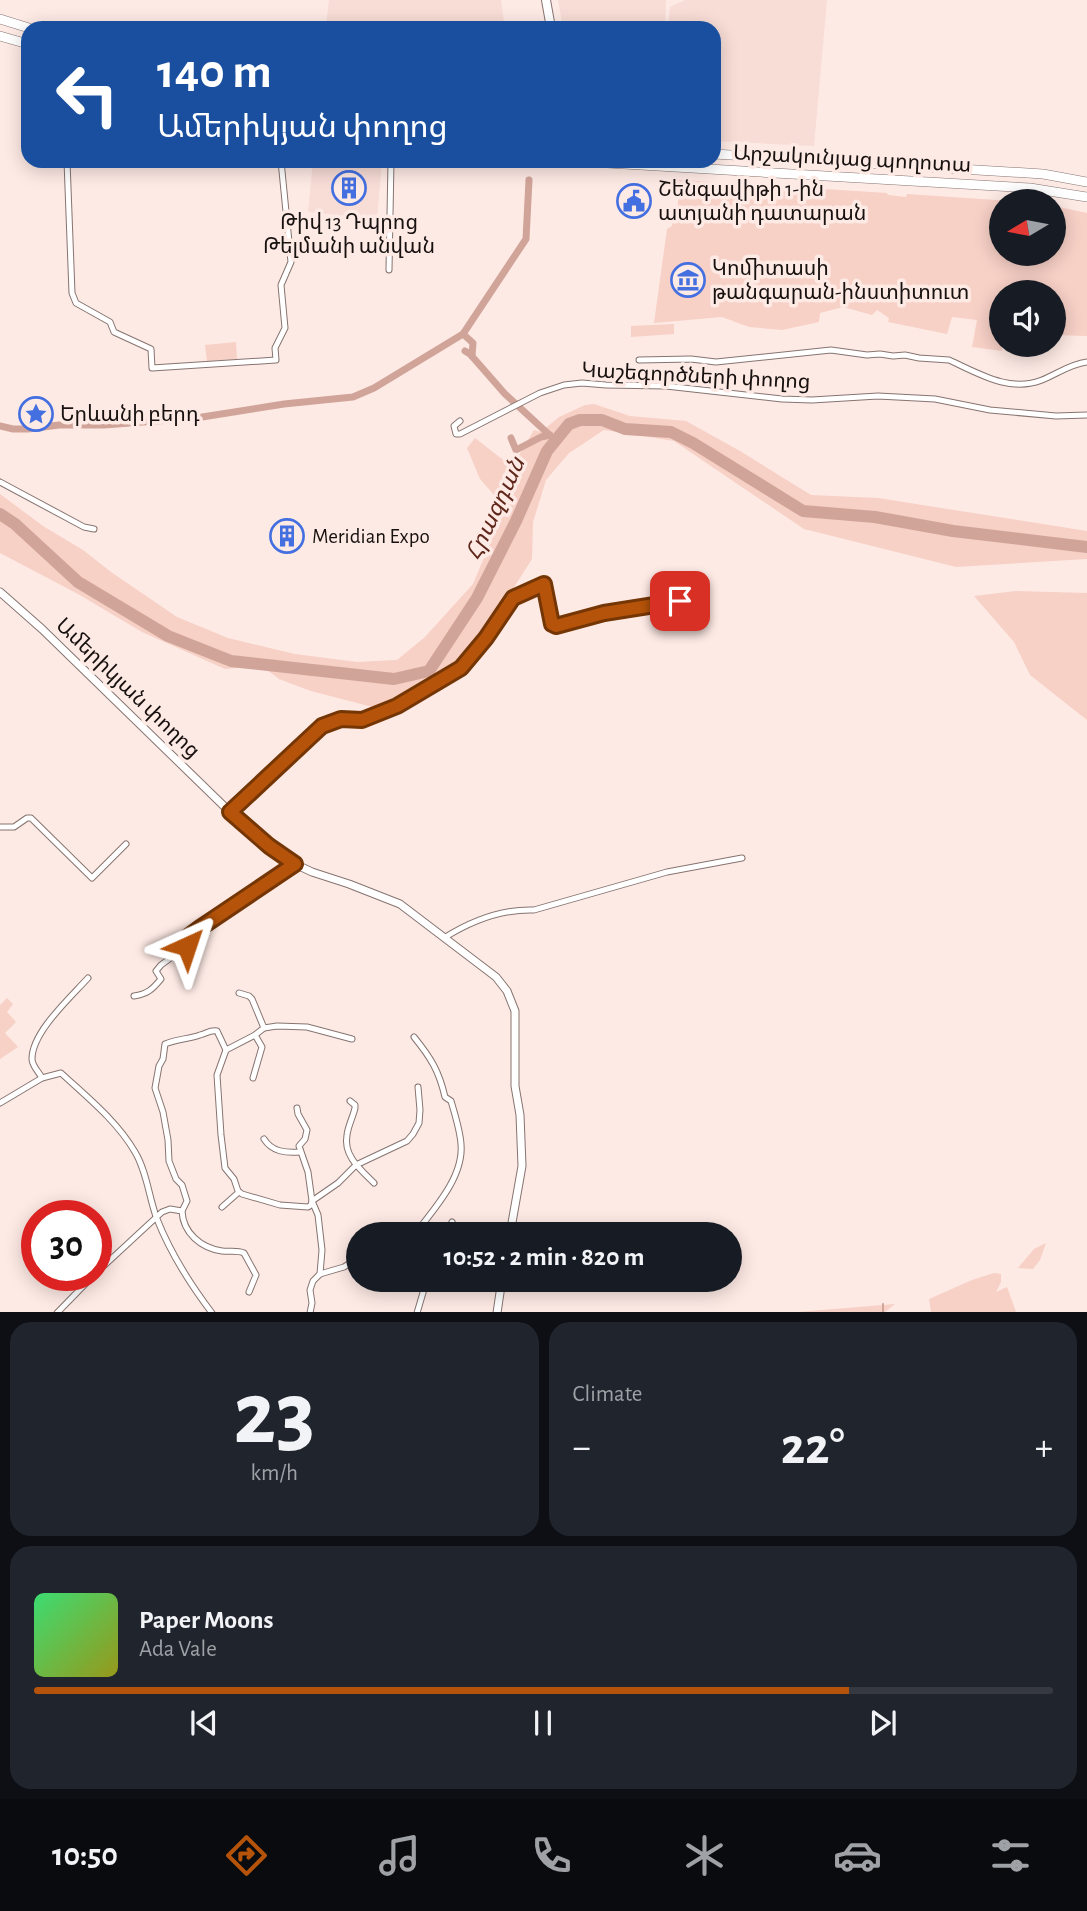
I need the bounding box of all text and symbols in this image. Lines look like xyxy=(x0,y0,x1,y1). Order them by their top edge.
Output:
text: 140 m xyxy=(157,48,272,97)
icon: left xyxy=(42,49,133,140)
text: Ամերիկյան փողոց xyxy=(157,111,448,143)
street label: Արշակունյաց պողոտա xyxy=(732,142,972,177)
building icon: Թիվ 13 Դպրոց Թելմանի անվան xyxy=(330,169,368,207)
place label: Շենգավիթի 1-ին ատյանի դատարան xyxy=(658,179,866,225)
public building icon: Շենգավիթի 1-ին ատյանի դատարան xyxy=(615,182,653,220)
north arrow xyxy=(989,189,1066,266)
map controls xyxy=(989,189,1066,357)
place label: Թիվ 13 Դպրոց Թելմանի անվան xyxy=(263,212,435,258)
place label: Կոմիտասի թանգարան-ինստիտուտ xyxy=(712,258,969,304)
museum icon: Կոմիտասի թանգարան-ինստիտուտ xyxy=(669,261,707,299)
button: sound xyxy=(989,280,1066,357)
street label: Կաշեգործների փողոց xyxy=(581,360,811,393)
place icon: Երևանի բերդ xyxy=(17,395,55,433)
place label: Երևանի բերդ xyxy=(60,404,200,426)
water label: Հրազդան xyxy=(462,453,531,564)
building icon: Meridian Expo xyxy=(268,517,306,555)
place label: Meridian Expo xyxy=(312,526,430,547)
pin xyxy=(650,571,710,631)
icon: arrive xyxy=(661,582,699,620)
street label: Ամերիկյան փողոց xyxy=(51,614,204,763)
position arrow xyxy=(150,909,224,983)
speed limit sign: 30 xyxy=(21,1200,112,1291)
text: 10:52 · 2 min · 820 m xyxy=(443,1244,645,1270)
text: 23 xyxy=(233,1369,315,1460)
text: Climate xyxy=(573,1383,642,1406)
text: 22° xyxy=(781,1421,845,1473)
text: − xyxy=(573,1429,591,1467)
text: + xyxy=(1035,1429,1053,1467)
text: km/h xyxy=(251,1462,298,1485)
text: Paper Moons xyxy=(139,1607,274,1633)
text: Ada Vale xyxy=(139,1638,217,1661)
icon: previous xyxy=(185,1704,223,1742)
icon: pause xyxy=(524,1704,562,1742)
icon: next xyxy=(864,1704,902,1742)
icon: directions xyxy=(222,1831,271,1880)
icon: music xyxy=(375,1831,424,1880)
icon: phone xyxy=(527,1831,576,1880)
icon: climate xyxy=(680,1831,729,1880)
icon: car xyxy=(833,1831,882,1880)
icon: filters xyxy=(986,1831,1035,1880)
text: 10:50 xyxy=(52,1839,118,1871)

